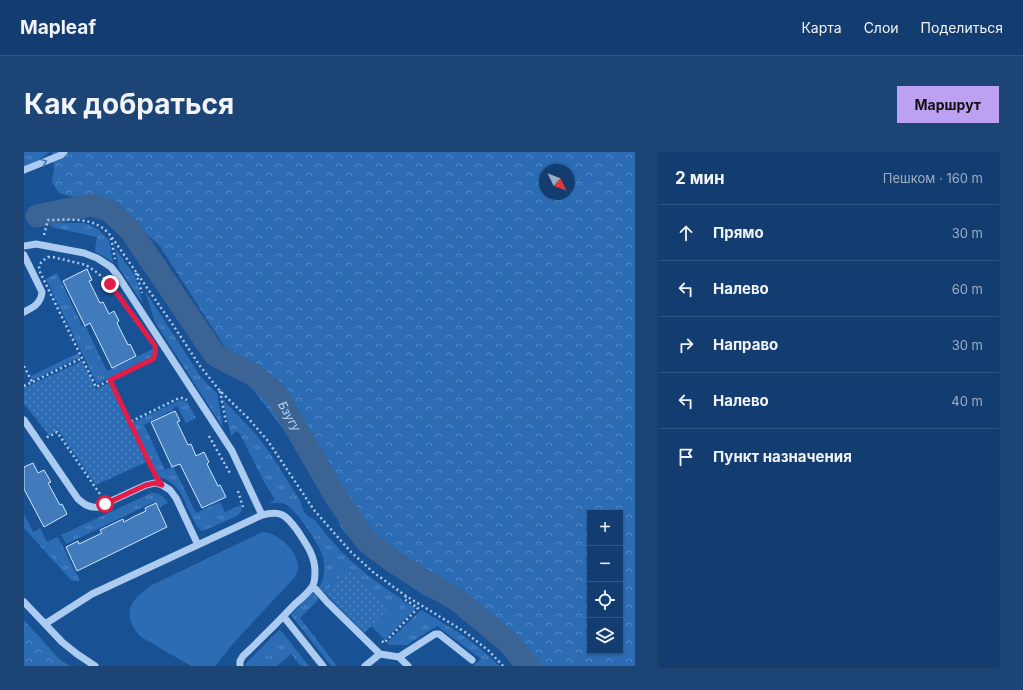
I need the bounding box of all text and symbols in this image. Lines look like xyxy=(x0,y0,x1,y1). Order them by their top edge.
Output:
text: Mapleaf xyxy=(20,16,96,39)
text: Карта xyxy=(801,19,842,36)
text: Слои xyxy=(864,19,899,36)
text: Поделиться xyxy=(921,19,1003,36)
button: Маршрут xyxy=(897,86,999,123)
text: Как добраться xyxy=(24,87,234,121)
one-way arrow xyxy=(41,158,48,166)
north arrow xyxy=(539,164,575,200)
text: 2 мин xyxy=(675,168,725,188)
text: Пешком · 160 m xyxy=(883,170,983,186)
icon: ahead xyxy=(675,222,697,244)
text: Прямо xyxy=(713,223,764,242)
text: 30 m xyxy=(952,225,983,241)
route end xyxy=(101,275,119,293)
icon: left xyxy=(675,278,697,300)
text: Налево xyxy=(713,279,769,298)
text: 60 m xyxy=(952,281,983,297)
icon: right xyxy=(675,334,697,356)
text: Направо xyxy=(713,335,778,354)
text: 30 m xyxy=(952,337,983,353)
icon: left xyxy=(675,390,697,412)
text: Налево xyxy=(713,391,769,410)
text: 40 m xyxy=(951,393,983,409)
water label: Бзугу xyxy=(275,398,304,434)
icon: arrive xyxy=(675,446,697,468)
text: Пункт назначения xyxy=(713,447,852,466)
route start xyxy=(96,495,114,513)
map controls xyxy=(587,510,623,654)
button: + xyxy=(587,510,623,546)
button: − xyxy=(587,546,623,582)
button: locate xyxy=(587,582,623,618)
button: layers xyxy=(587,618,623,654)

